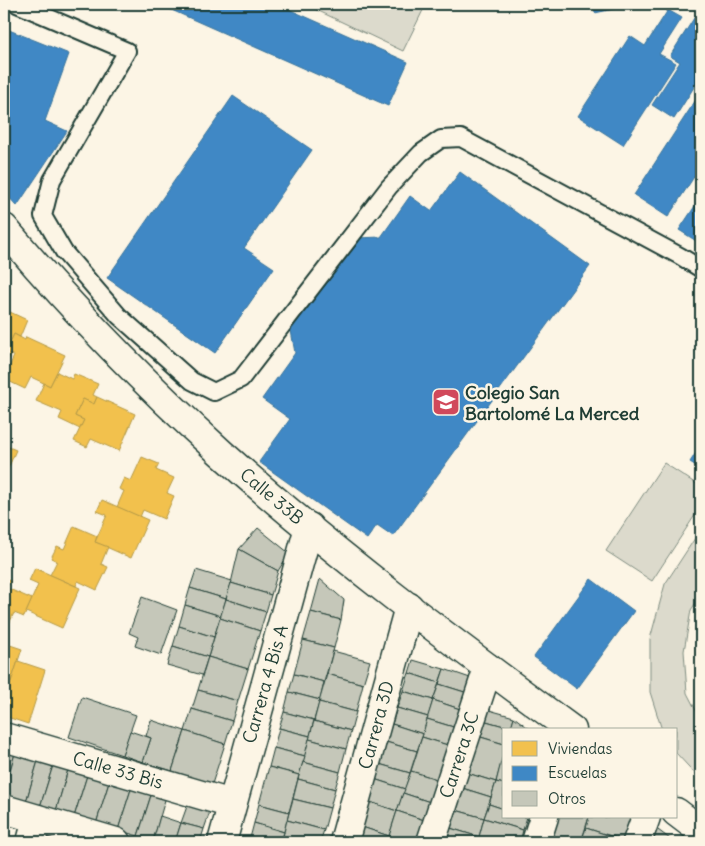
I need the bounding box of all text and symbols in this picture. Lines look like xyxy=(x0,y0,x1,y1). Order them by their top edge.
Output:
place label: Colegio San Bartolomé La Merced xyxy=(465,381,640,425)
school or university icon: Colegio San Bartolomé La Merced xyxy=(431,387,461,417)
street label: Calle 33B xyxy=(235,463,309,529)
street label: Carrera 4 Bis A xyxy=(237,622,293,746)
street label: Carrera 3D xyxy=(353,678,399,772)
street label: Carrera 3C xyxy=(434,709,484,801)
legend xyxy=(502,728,678,818)
text: Viviendas xyxy=(548,739,613,758)
street label: Calle 33 Bis xyxy=(70,746,166,794)
text: Escuelas xyxy=(548,763,607,782)
text: Otros xyxy=(548,789,586,808)

